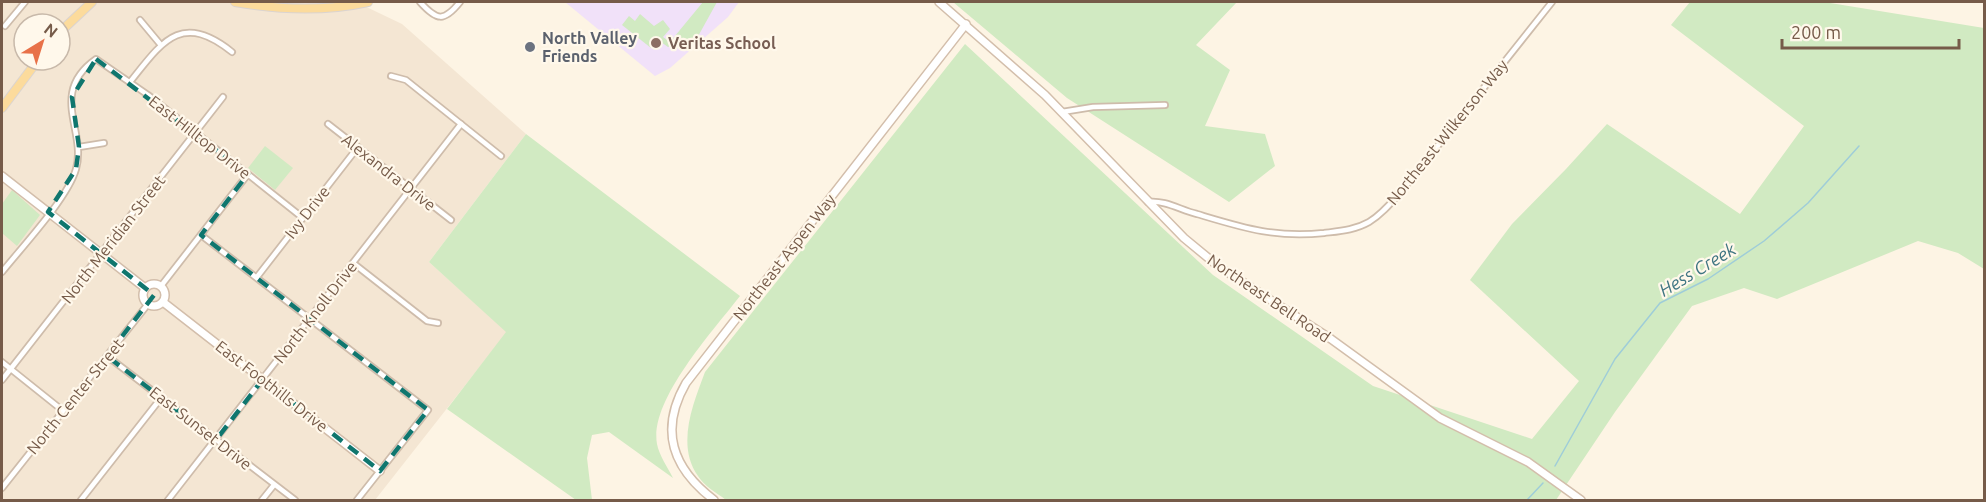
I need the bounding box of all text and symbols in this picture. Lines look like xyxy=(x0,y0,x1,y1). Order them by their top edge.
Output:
north arrow xyxy=(12,12,72,72)
scale bar xyxy=(1782,12,1959,50)
text: N xyxy=(41,19,61,41)
text: 200 m xyxy=(1791,22,1841,42)
place label: North Valley Friends xyxy=(542,29,637,65)
place label: Veritas School xyxy=(668,34,776,52)
marker: Veritas School xyxy=(649,36,663,50)
marker: North Valley Friends xyxy=(523,40,537,54)
street label: Northeast Wilkerson Way xyxy=(1383,56,1511,208)
street label: East Hilltop Drive xyxy=(146,92,254,182)
street label: Alexandra Drive xyxy=(339,130,439,214)
street label: North Meridian Street xyxy=(57,171,169,307)
street label: Ivy Drive xyxy=(281,182,333,242)
street label: Northeast Aspen Way xyxy=(729,190,839,324)
water label: Hess Creek xyxy=(1655,238,1740,300)
street label: Northeast Bell Road xyxy=(1204,250,1334,346)
street label: North Knoll Drive xyxy=(270,258,360,366)
street label: North Center Street xyxy=(23,334,127,457)
street label: East Foothills Drive xyxy=(212,337,332,435)
street label: East Sunset Drive xyxy=(146,383,256,473)

